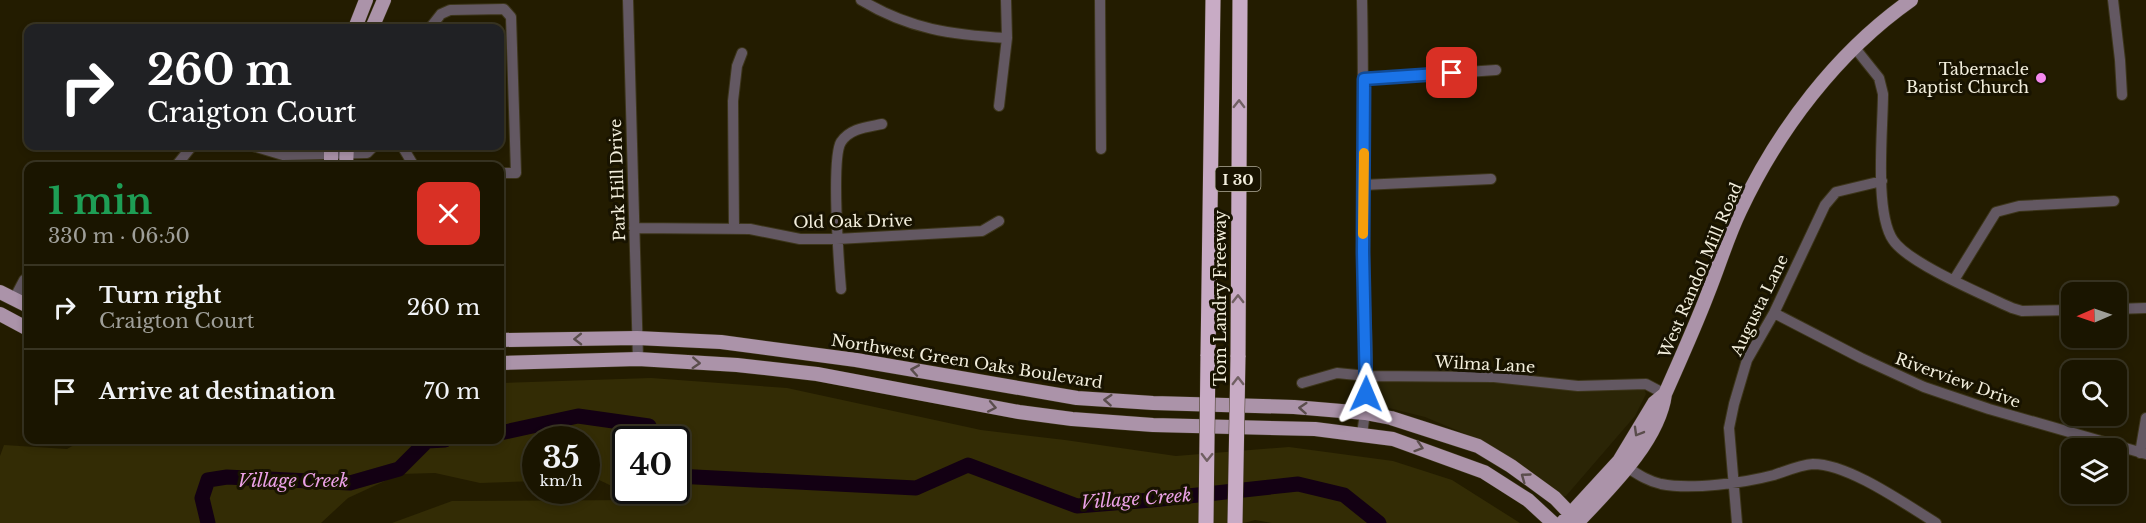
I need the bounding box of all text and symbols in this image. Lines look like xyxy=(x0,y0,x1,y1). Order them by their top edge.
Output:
text: 260 m xyxy=(147,44,292,96)
pin xyxy=(1426,47,1477,98)
icon: right xyxy=(48,48,126,126)
icon: arrive xyxy=(1435,56,1468,89)
place label: Tabernacle Baptist Church xyxy=(1906,59,2029,97)
marker: Tabernacle Baptist Church xyxy=(2034,71,2048,85)
text: Craigton Court xyxy=(147,96,357,129)
one-way arrow xyxy=(1233,99,1245,108)
street label: Park Hill Drive xyxy=(605,118,629,242)
road number: I 30 xyxy=(1216,167,1260,191)
text: 1 min xyxy=(48,179,152,224)
street label: West Randol Mill Road xyxy=(1654,179,1746,362)
button: close xyxy=(417,182,480,245)
street label: Tom Landry Freeway xyxy=(1210,209,1230,386)
street label: Old Oak Drive xyxy=(793,210,913,232)
text: 330 m · 06:50 xyxy=(48,224,190,248)
street label: Augusta Lane xyxy=(1725,251,1792,360)
text: Turn right xyxy=(99,282,221,309)
north arrow xyxy=(2061,282,2127,348)
map controls xyxy=(2061,282,2127,504)
icon: right xyxy=(48,291,81,324)
text: 260 m xyxy=(407,294,480,321)
one-way arrow xyxy=(1231,294,1244,303)
text: Craigton Court xyxy=(99,309,254,333)
street label: Northwest Green Oaks Boulevard xyxy=(830,330,1104,392)
one-way arrow xyxy=(574,333,583,345)
street label: Riverview Drive xyxy=(1893,348,2023,412)
street label: Wilma Lane xyxy=(1433,351,1536,377)
one-way arrow xyxy=(692,356,701,369)
button: search xyxy=(2061,360,2127,426)
position arrow xyxy=(1334,362,1398,426)
one-way arrow xyxy=(911,364,921,377)
icon: arrive xyxy=(48,375,81,408)
one-way arrow xyxy=(1232,376,1244,385)
text: Arrive at destination xyxy=(99,378,336,405)
text: 70 m xyxy=(423,378,480,405)
one-way arrow xyxy=(1103,393,1112,406)
one-way arrow xyxy=(987,400,997,413)
one-way arrow xyxy=(1298,401,1307,414)
speed limit sign: 40 xyxy=(612,426,690,504)
one-way arrow xyxy=(1633,426,1645,436)
button: layers xyxy=(2061,438,2127,504)
text: 35 xyxy=(543,439,579,476)
one-way arrow xyxy=(1413,440,1424,453)
one-way arrow xyxy=(1201,452,1213,461)
water label: Village Creek xyxy=(238,470,348,492)
text: km/h xyxy=(540,471,582,490)
one-way arrow xyxy=(1521,473,1532,484)
water label: Village Creek xyxy=(1080,484,1192,514)

